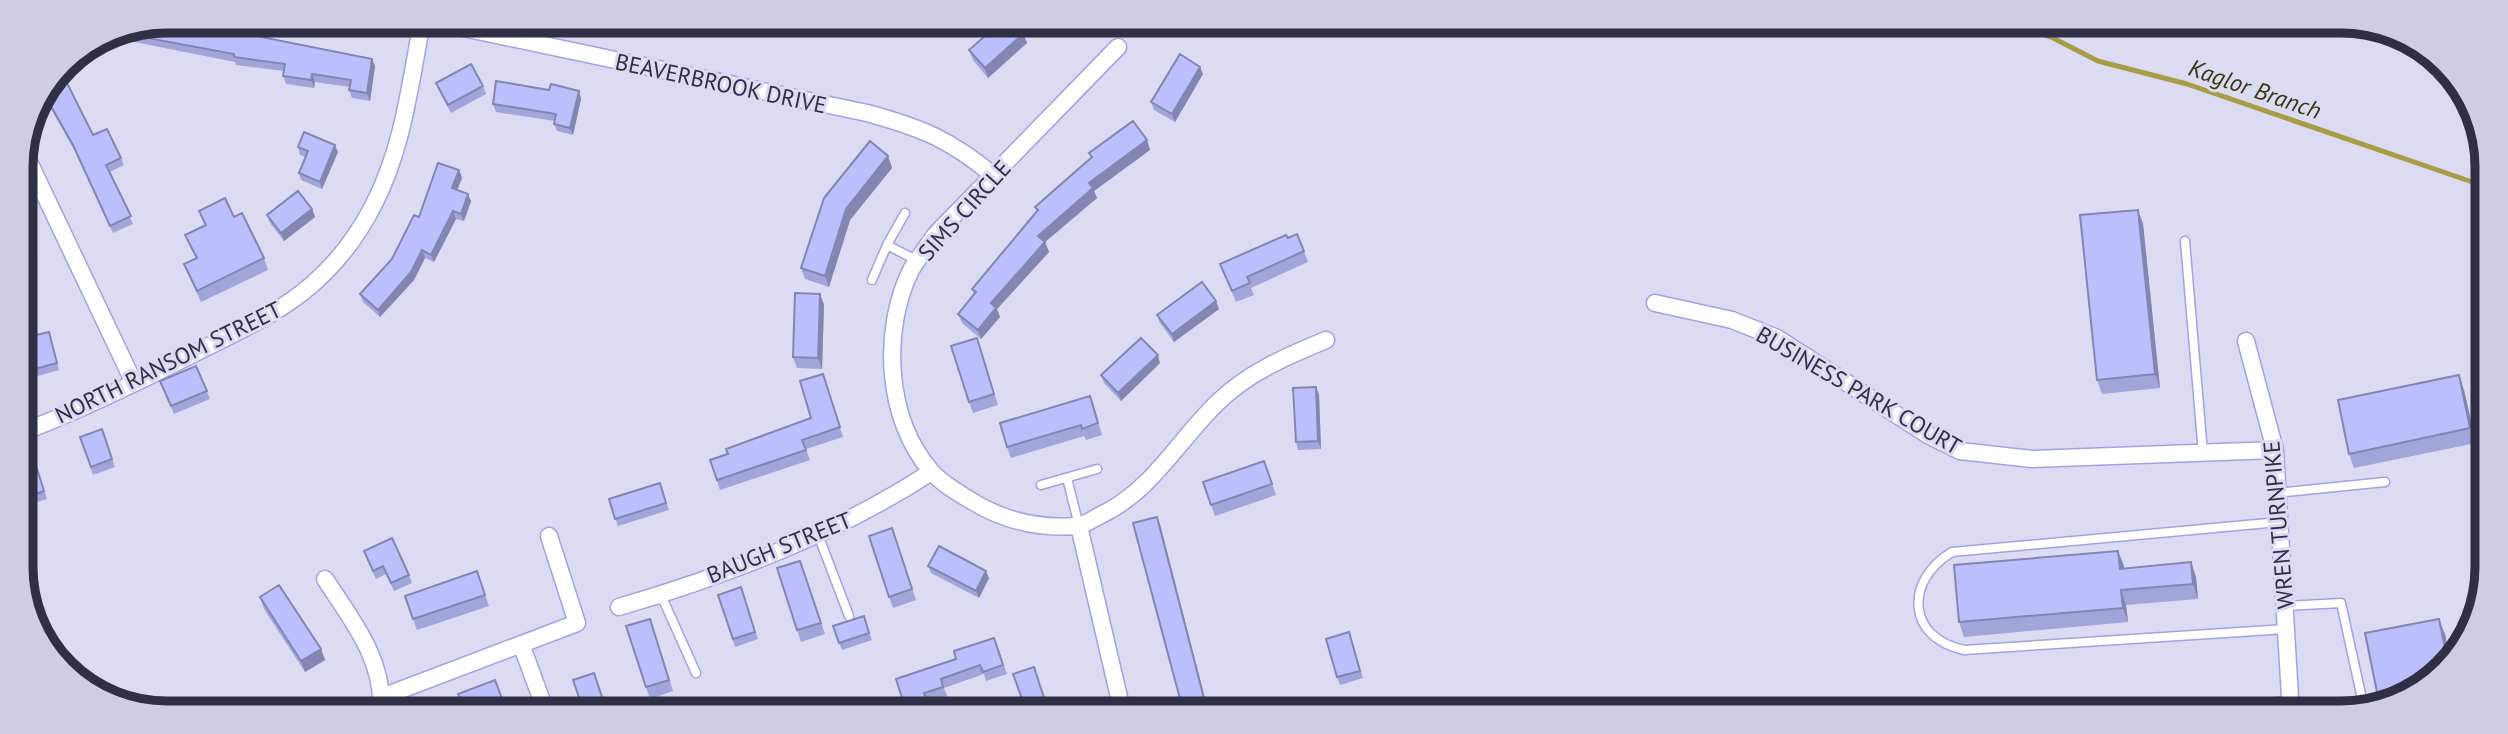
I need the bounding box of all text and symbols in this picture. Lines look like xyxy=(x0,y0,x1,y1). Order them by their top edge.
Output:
street label: BEAVERBROOK DRIVE xyxy=(613,46,829,120)
water label: Kaglor Branch xyxy=(2185,52,2325,126)
street label: SIMS CIRCLE xyxy=(911,154,1017,266)
street label: NORTH RANSOM STREET xyxy=(50,294,286,429)
street label: BUSINESS PARK COURT xyxy=(1751,319,1967,461)
street label: WREN TURNPIKE xyxy=(2256,440,2300,610)
street label: BAUGH STREET xyxy=(702,505,856,589)

